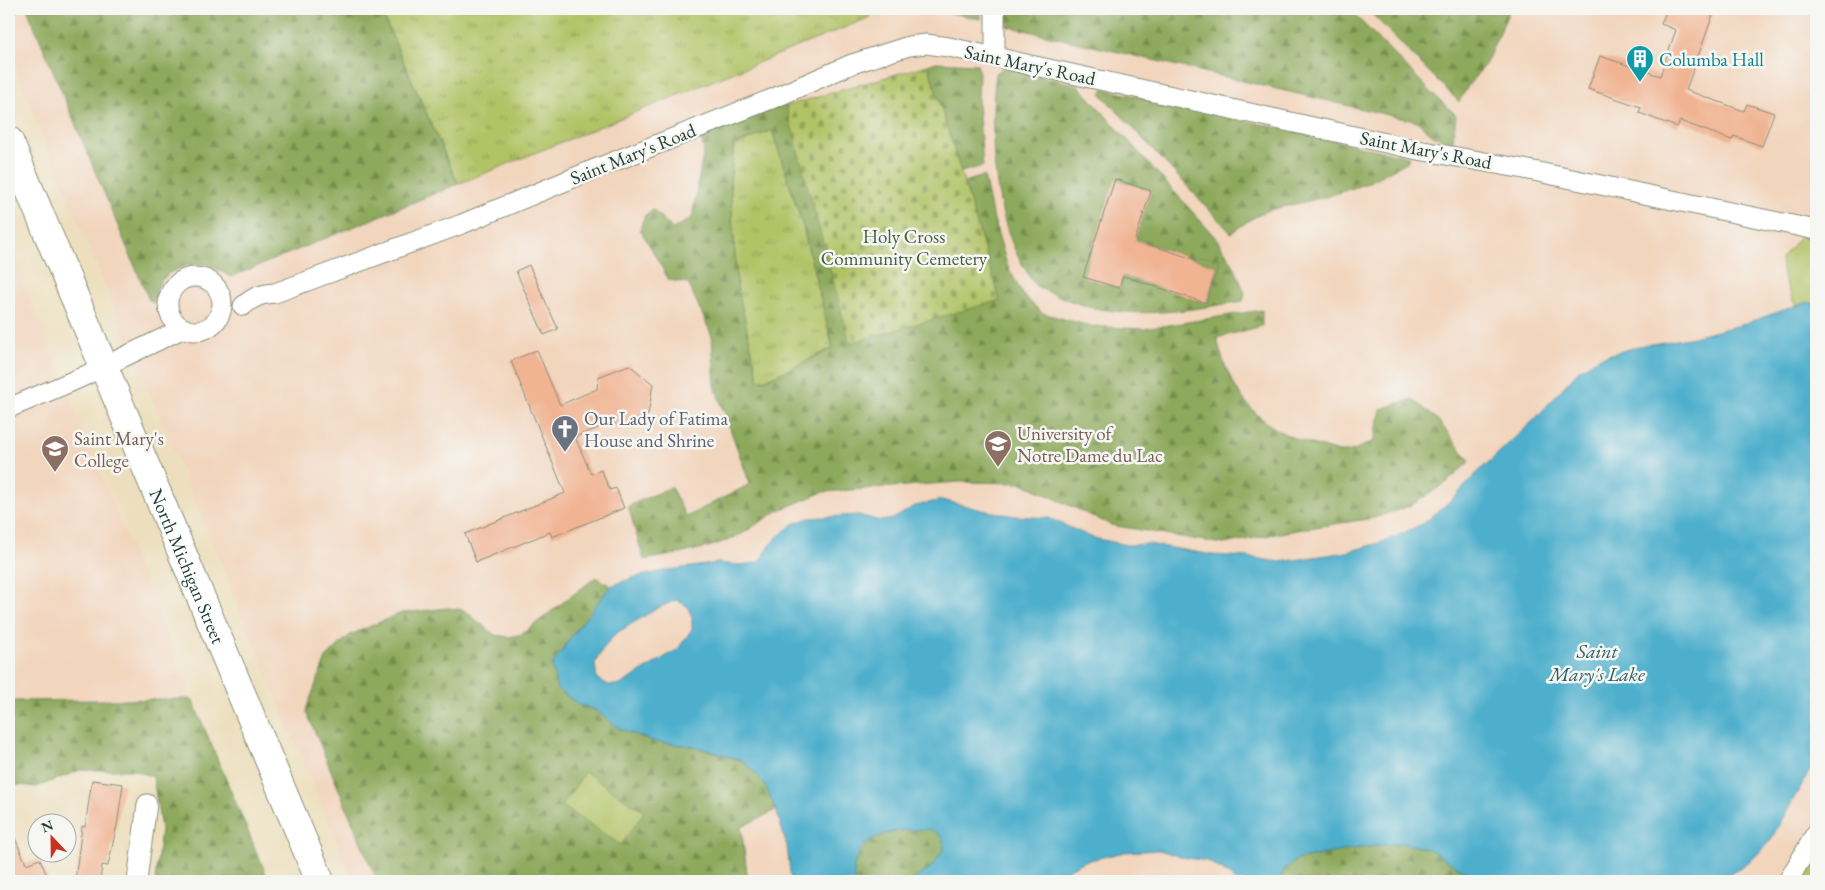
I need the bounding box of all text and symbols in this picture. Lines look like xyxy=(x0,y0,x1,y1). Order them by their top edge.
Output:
street label: Saint Mary's Road xyxy=(962,39,1098,91)
building icon: Columba Hall xyxy=(1625,44,1655,83)
place label: Columba Hall xyxy=(1659,47,1764,72)
street label: Saint Mary's Road xyxy=(566,117,700,191)
street label: Saint Mary's Road xyxy=(1358,125,1494,175)
park label: Holy Cross Community Cemetery xyxy=(821,224,988,271)
place label: Our Lady of Fatima House and Shrine xyxy=(584,406,728,453)
church icon: Our Lady of Fatima House and Shrine xyxy=(550,414,580,453)
place label: University of Notre Dame du Lac xyxy=(1017,421,1163,468)
place label: Saint Mary's College xyxy=(74,426,164,473)
school or university icon: University of Notre Dame du Lac xyxy=(983,429,1013,468)
school or university icon: Saint Mary's College xyxy=(40,434,70,473)
street label: North Michigan Street xyxy=(144,485,231,647)
water label: Saint Mary's Lake xyxy=(1548,638,1645,687)
north arrow xyxy=(28,812,78,862)
text: N xyxy=(39,815,56,836)

